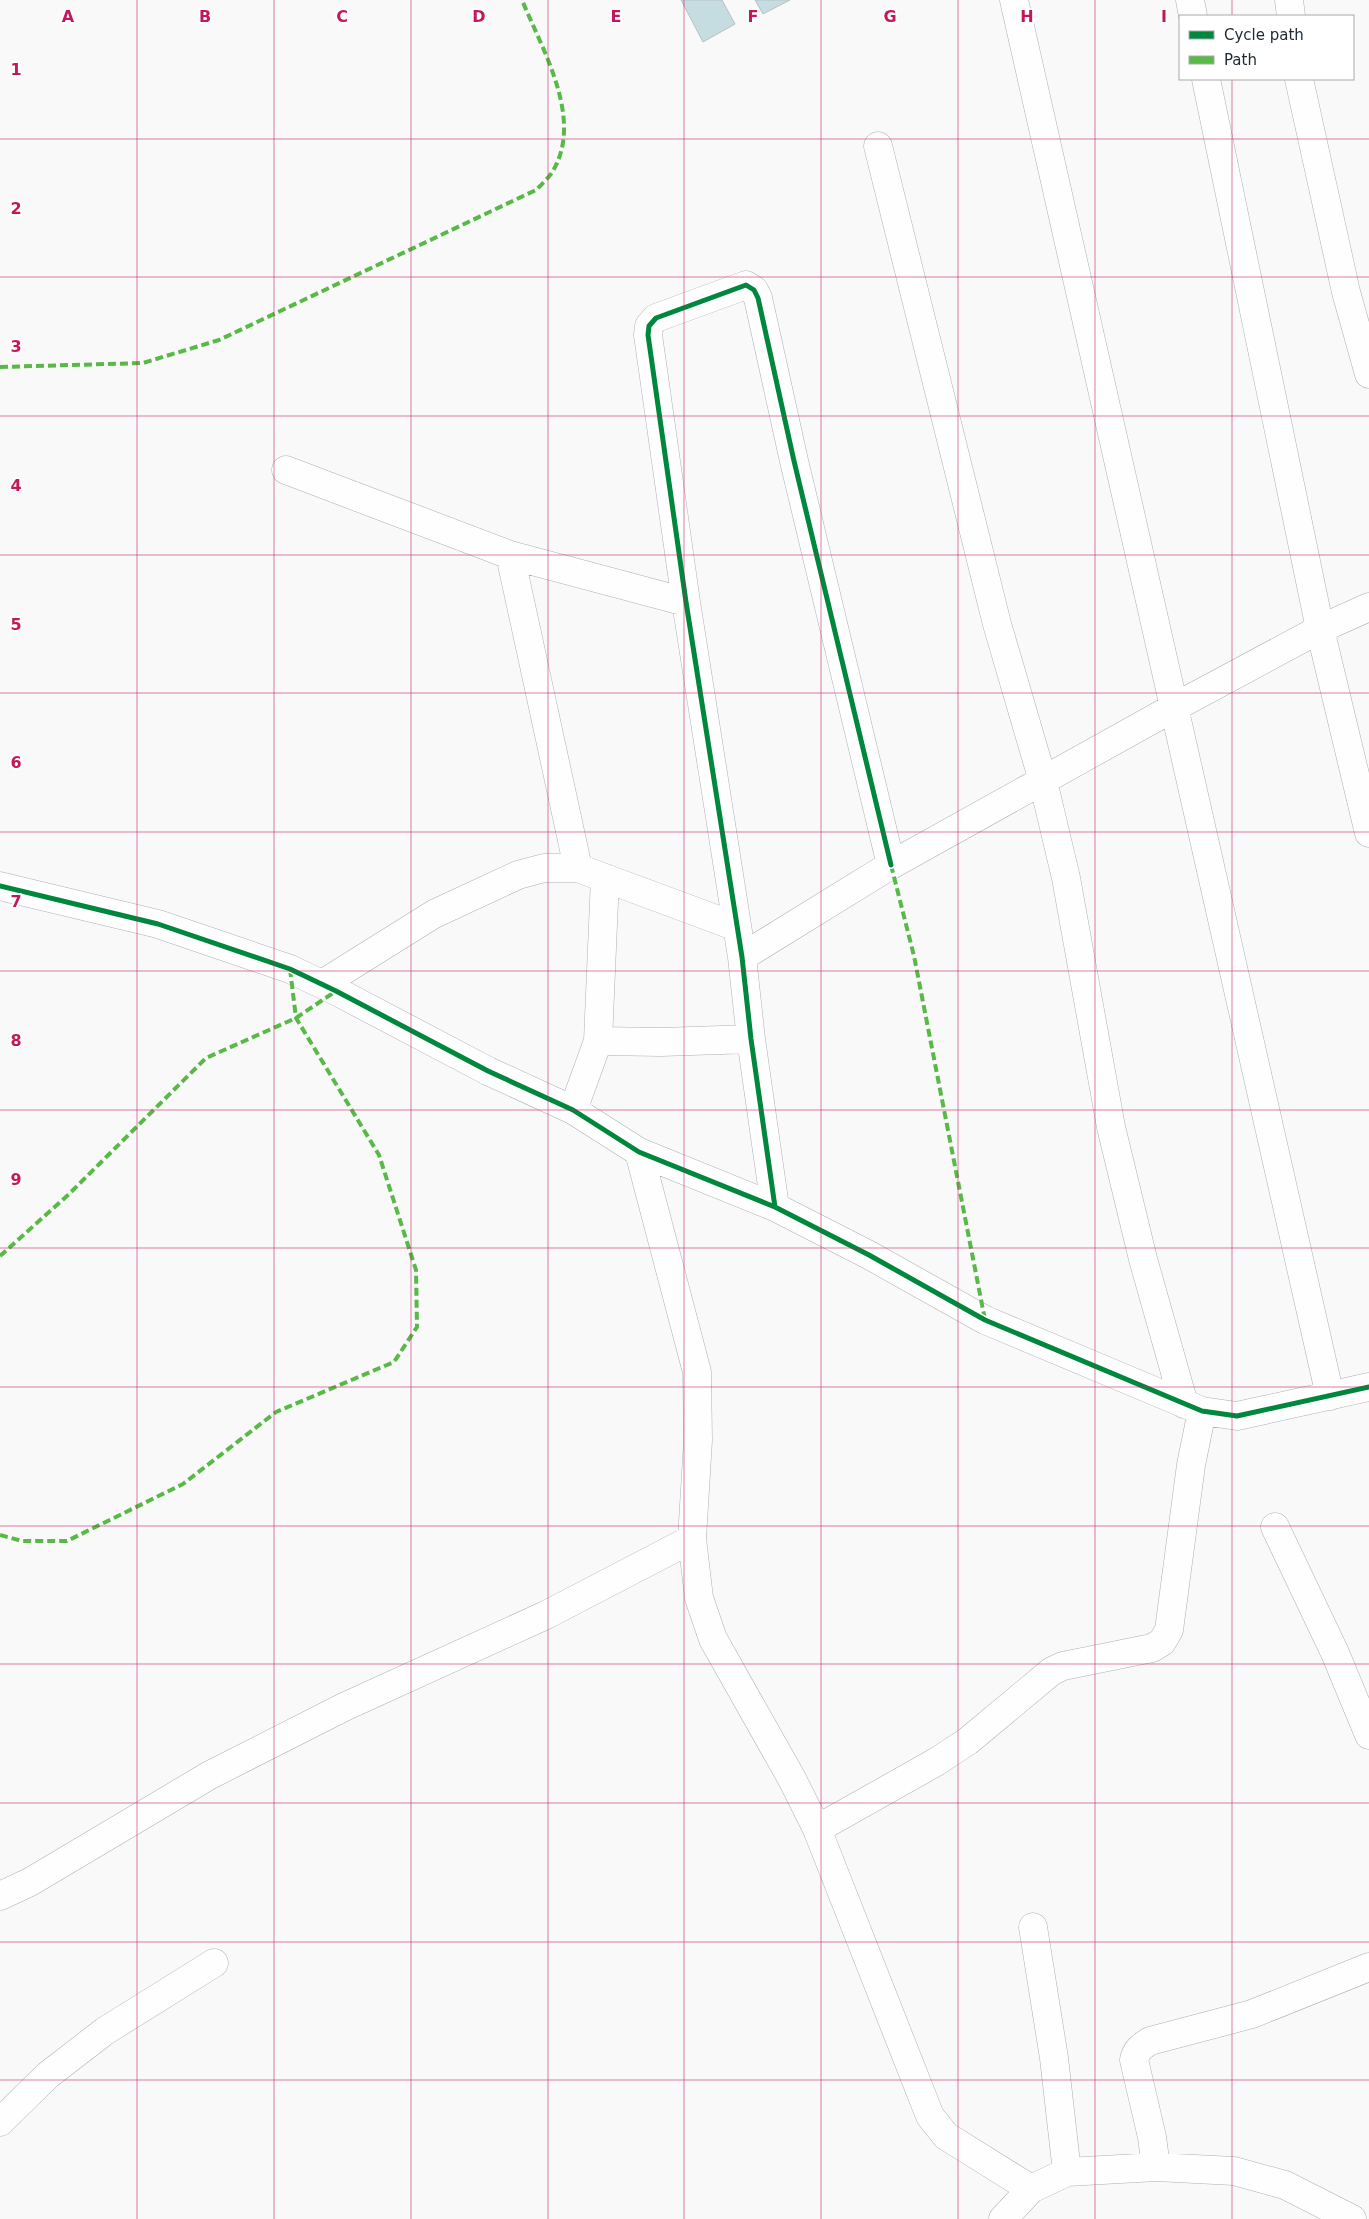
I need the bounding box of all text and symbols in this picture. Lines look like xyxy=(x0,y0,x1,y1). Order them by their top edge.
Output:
text: A xyxy=(62,7,75,26)
text: B xyxy=(199,7,211,26)
text: C xyxy=(336,7,348,26)
text: D xyxy=(472,7,486,26)
text: E xyxy=(611,7,621,26)
text: F xyxy=(748,7,758,26)
text: G xyxy=(883,7,897,26)
text: H xyxy=(1020,7,1034,26)
text: I xyxy=(1161,7,1167,26)
legend xyxy=(1179,15,1354,80)
text: Cycle path xyxy=(1224,26,1304,44)
text: Path xyxy=(1224,51,1257,69)
text: 1 xyxy=(10,60,22,79)
text: 2 xyxy=(10,199,22,218)
text: 3 xyxy=(10,337,22,356)
text: 4 xyxy=(10,476,22,495)
text: 5 xyxy=(10,615,22,634)
text: 6 xyxy=(10,753,22,772)
text: 7 xyxy=(10,892,22,911)
text: 8 xyxy=(10,1031,22,1050)
text: 9 xyxy=(10,1170,22,1189)

